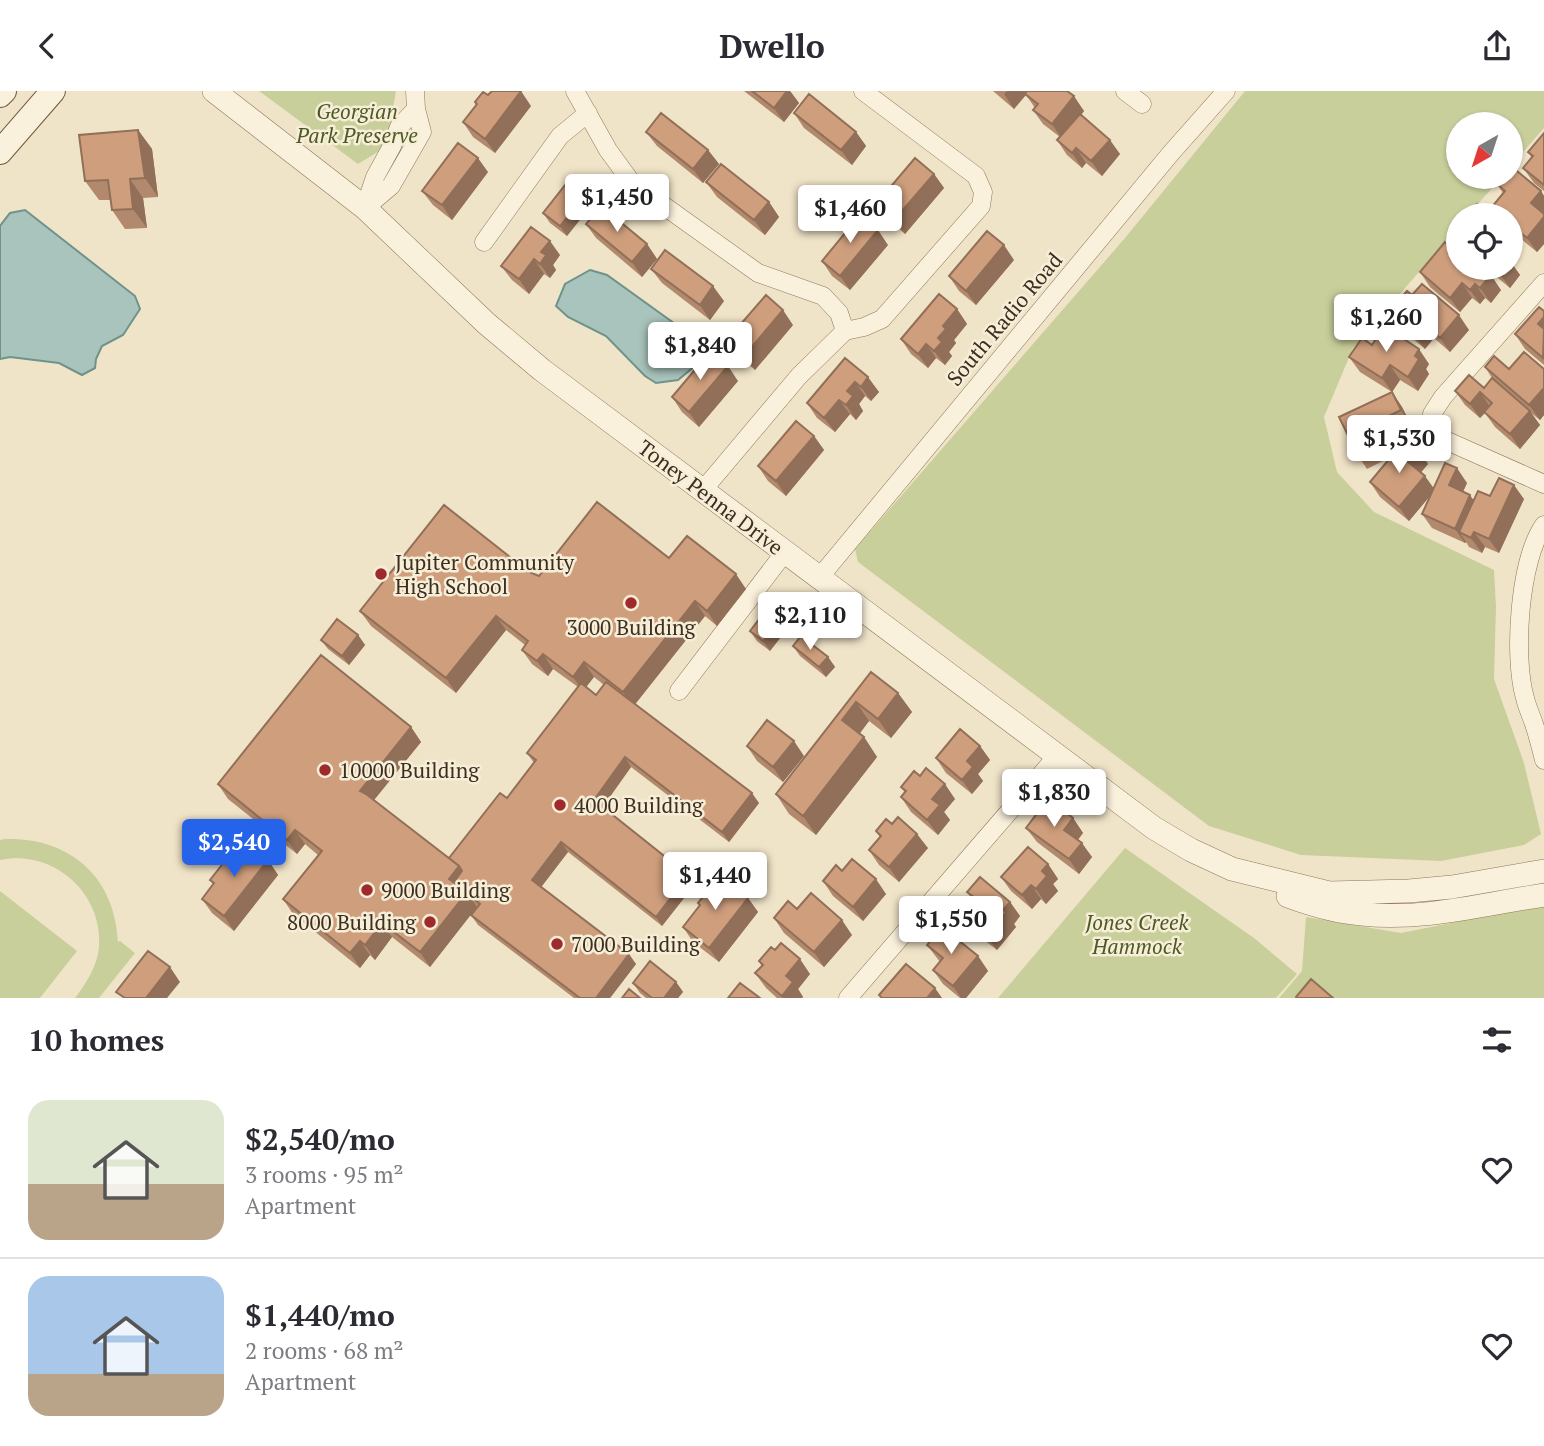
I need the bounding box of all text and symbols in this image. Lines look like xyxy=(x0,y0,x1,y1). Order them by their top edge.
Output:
text: Dwello xyxy=(719,25,825,67)
icon: back xyxy=(28,27,66,65)
icon: share xyxy=(1478,27,1516,65)
park label: Georgian Park Preserve xyxy=(295,97,418,149)
north arrow xyxy=(1446,112,1522,189)
map controls xyxy=(1446,112,1523,280)
pin: $1,450 xyxy=(560,174,674,234)
text: $1,450 xyxy=(581,181,653,212)
pin: $1,460 xyxy=(793,185,907,245)
text: $1,460 xyxy=(814,192,886,223)
button: locate xyxy=(1446,203,1523,280)
street label: South Radio Road xyxy=(940,246,1068,391)
pin: $1,260 xyxy=(1329,295,1443,354)
text: $1,260 xyxy=(1350,301,1422,332)
pin: $1,840 xyxy=(643,323,757,382)
text: $1,840 xyxy=(664,329,736,360)
pin: $1,530 xyxy=(1342,415,1456,475)
text: $1,530 xyxy=(1363,422,1435,453)
street label: Toney Penna Drive xyxy=(633,433,789,561)
place label: Jupiter Community High School xyxy=(395,548,574,600)
marker: Jupiter Community High School xyxy=(373,566,389,582)
pin: $2,110 xyxy=(753,593,867,652)
marker: 3000 Building xyxy=(623,595,639,611)
text: $2,110 xyxy=(774,599,846,630)
place label: 3000 Building xyxy=(567,613,696,641)
place label: 10000 Building xyxy=(339,756,480,784)
marker: 10000 Building xyxy=(317,762,333,778)
pin: $1,830 xyxy=(997,769,1111,829)
text: $1,830 xyxy=(1018,776,1090,807)
place label: 4000 Building xyxy=(574,791,704,819)
marker: 4000 Building xyxy=(552,797,568,813)
pin: $2,540 xyxy=(177,819,291,879)
text: $2,540 xyxy=(198,826,270,857)
pin: $1,440 xyxy=(658,853,772,912)
text: $1,440 xyxy=(679,859,751,890)
place label: 9000 Building xyxy=(381,876,511,904)
marker: 9000 Building xyxy=(359,882,375,898)
pin: $1,550 xyxy=(894,897,1008,956)
text: $1,550 xyxy=(915,903,987,934)
place label: 8000 Building xyxy=(287,908,417,936)
park label: Jones Creek Hammock xyxy=(1084,908,1190,960)
marker: 8000 Building xyxy=(422,914,438,930)
place label: 7000 Building xyxy=(571,930,701,958)
marker: 7000 Building xyxy=(549,936,565,952)
text: 10 homes xyxy=(28,1020,164,1060)
icon: filters xyxy=(1478,1021,1516,1059)
text: $2,540/mo xyxy=(245,1119,395,1159)
icon: home xyxy=(84,1128,168,1212)
icon: heart xyxy=(1478,1151,1516,1189)
text: 3 rooms · 95 m² xyxy=(245,1159,404,1190)
text: Apartment xyxy=(245,1190,356,1221)
text: $1,440/mo xyxy=(245,1295,395,1335)
icon: home xyxy=(84,1304,168,1388)
icon: heart xyxy=(1478,1327,1516,1365)
text: 2 rooms · 68 m² xyxy=(245,1335,404,1366)
text: Apartment xyxy=(245,1366,356,1397)

